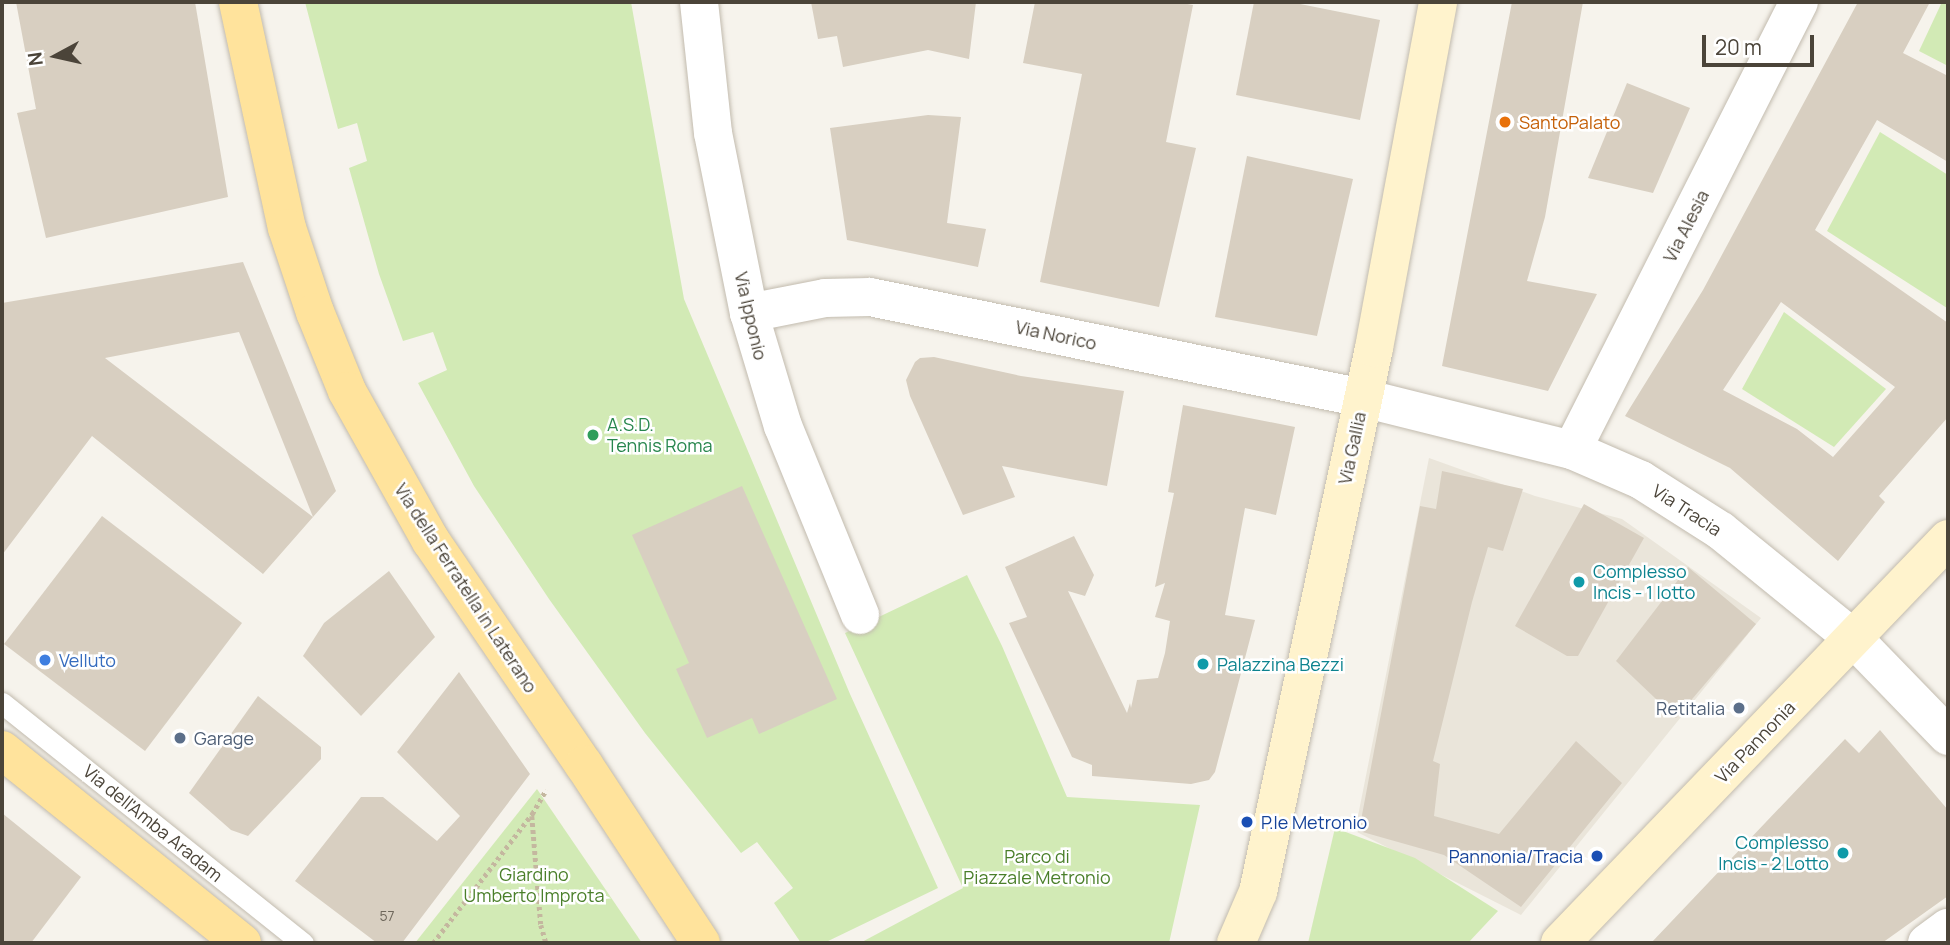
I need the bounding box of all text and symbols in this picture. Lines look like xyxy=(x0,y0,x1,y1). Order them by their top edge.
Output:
north arrow xyxy=(21,21,91,91)
scale bar xyxy=(1705,21,1817,65)
text: 20 m xyxy=(1715,33,1762,61)
text: N xyxy=(21,50,49,67)
place label: SantoPalato xyxy=(1519,111,1620,133)
marker: SantoPalato xyxy=(1497,114,1513,130)
street label: Via Alesia xyxy=(1659,186,1713,266)
street label: Via Ipponio xyxy=(730,270,772,362)
street label: Via Norico xyxy=(1014,316,1098,354)
street label: Via Gallia xyxy=(1334,410,1370,486)
place label: A.S.D. Tennis Roma xyxy=(607,414,712,457)
marker: A.S.D. Tennis Roma xyxy=(585,427,601,443)
street label: Via della Ferratella in Laterano xyxy=(390,479,542,697)
street label: Via Tracia xyxy=(1648,480,1726,540)
place label: Complesso Incis - 1 lotto xyxy=(1593,561,1695,604)
marker: Complesso Incis - 1 lotto xyxy=(1571,574,1587,590)
place label: Velluto xyxy=(59,649,116,671)
marker: Velluto xyxy=(37,652,53,668)
place label: Palazzina Bezzi xyxy=(1217,653,1344,675)
marker: Palazzina Bezzi xyxy=(1195,656,1211,672)
place label: Retitalia xyxy=(1656,697,1725,719)
street label: Via Pannonia xyxy=(1711,697,1799,787)
marker: Retitalia xyxy=(1731,700,1747,716)
place label: Garage xyxy=(194,727,254,749)
marker: Garage xyxy=(172,730,188,746)
street label: Via dell'Amba Aradam xyxy=(79,760,227,886)
place label: P.le Metronio xyxy=(1261,811,1367,833)
marker: P.le Metronio xyxy=(1239,814,1255,830)
place label: Complesso Incis - 2 Lotto xyxy=(1718,832,1829,874)
place label: Pannonia/Tracia xyxy=(1449,845,1583,867)
marker: Complesso Incis - 2 Lotto xyxy=(1835,845,1851,861)
park label: Parco di Piazzale Metronio xyxy=(963,846,1111,888)
marker: Pannonia/Tracia xyxy=(1589,848,1605,864)
park label: Giardino Umberto Improta xyxy=(464,864,604,906)
house number: 57 xyxy=(379,908,395,924)

